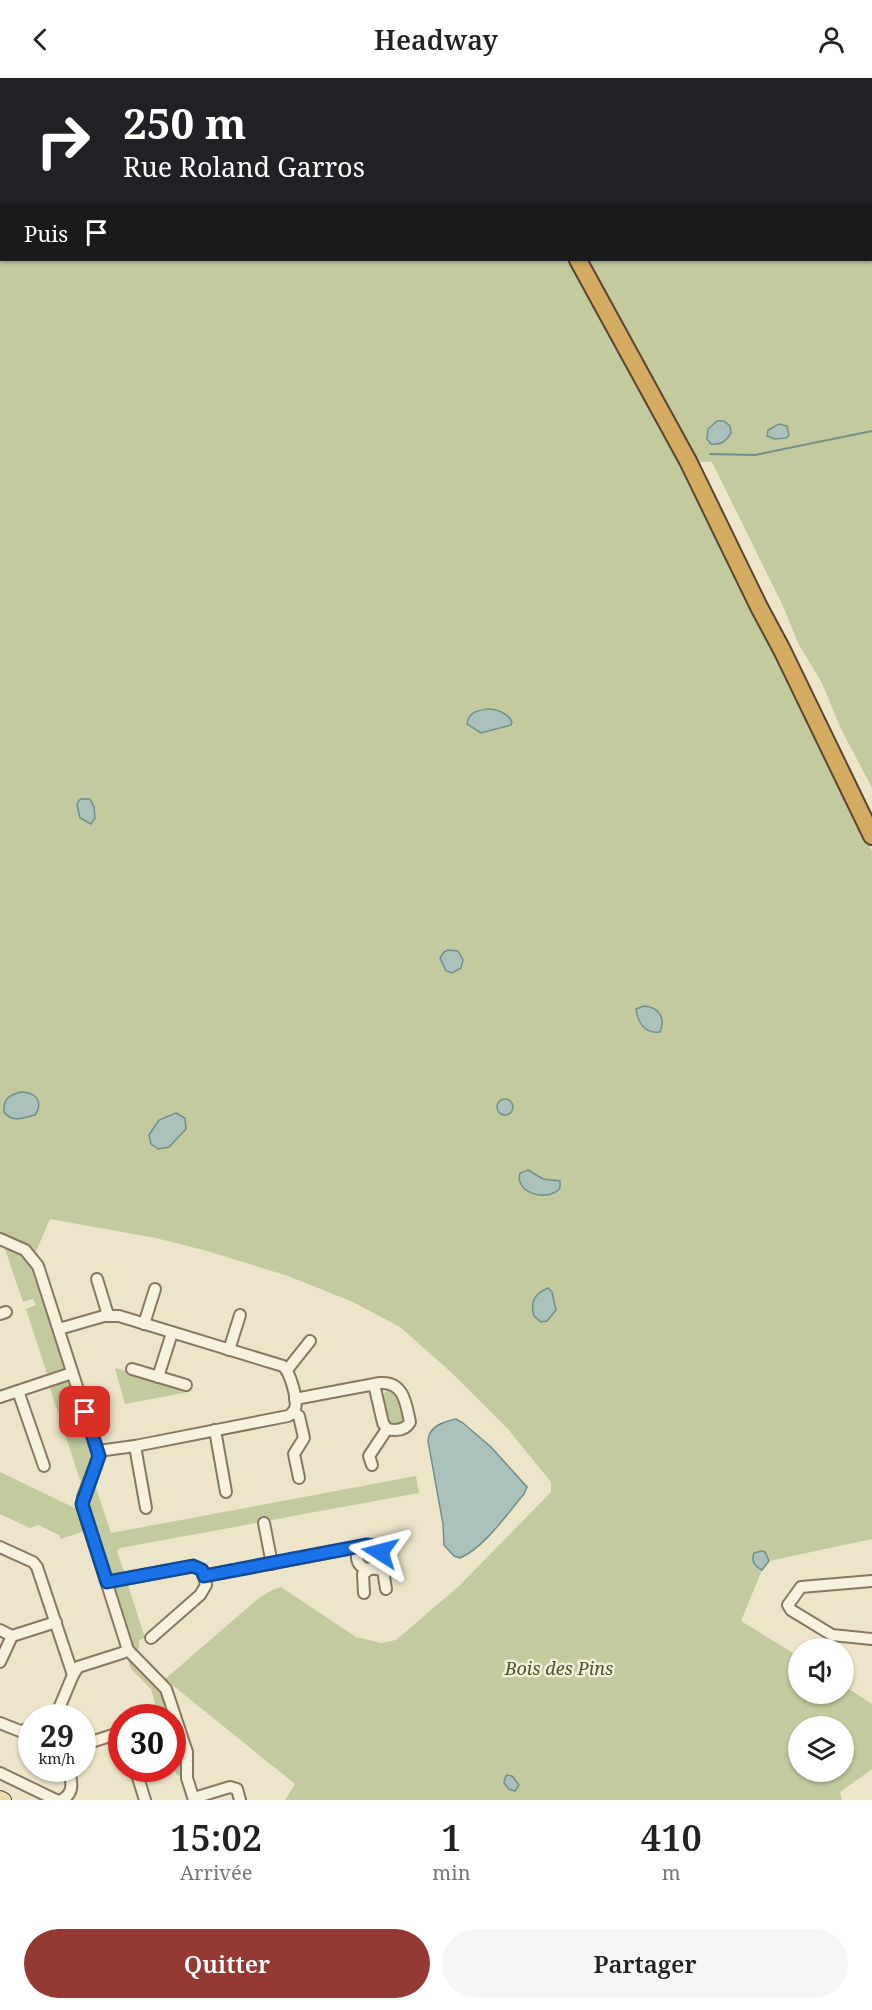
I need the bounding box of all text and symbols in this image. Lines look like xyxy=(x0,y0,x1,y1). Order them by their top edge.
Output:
text: Headway xyxy=(374,21,498,58)
icon: back xyxy=(24,23,57,56)
icon: person xyxy=(815,23,848,56)
text: 250 m xyxy=(123,94,247,151)
icon: right xyxy=(24,102,102,180)
text: Rue Roland Garros xyxy=(123,148,365,185)
icon: arrive xyxy=(80,216,113,249)
text: Puis xyxy=(24,218,68,248)
pin xyxy=(59,1386,110,1437)
icon: arrive xyxy=(68,1395,101,1428)
position arrow xyxy=(348,1520,412,1584)
map controls xyxy=(788,1638,854,1782)
button: sound xyxy=(788,1638,854,1704)
park label: Bois des Pins xyxy=(504,1656,613,1680)
speed limit sign: 30 xyxy=(108,1704,186,1782)
text: 29 xyxy=(40,1715,74,1756)
button: layers xyxy=(788,1716,854,1782)
text: km/h xyxy=(39,1748,75,1768)
text: 15:02 xyxy=(170,1813,262,1862)
text: 1 xyxy=(441,1813,462,1862)
text: 410 xyxy=(641,1813,702,1862)
text: Arrivée xyxy=(180,1859,252,1886)
text: min xyxy=(432,1859,471,1886)
text: m xyxy=(662,1859,681,1886)
button: Quitter xyxy=(24,1929,430,1998)
button: Partager xyxy=(442,1929,848,1998)

